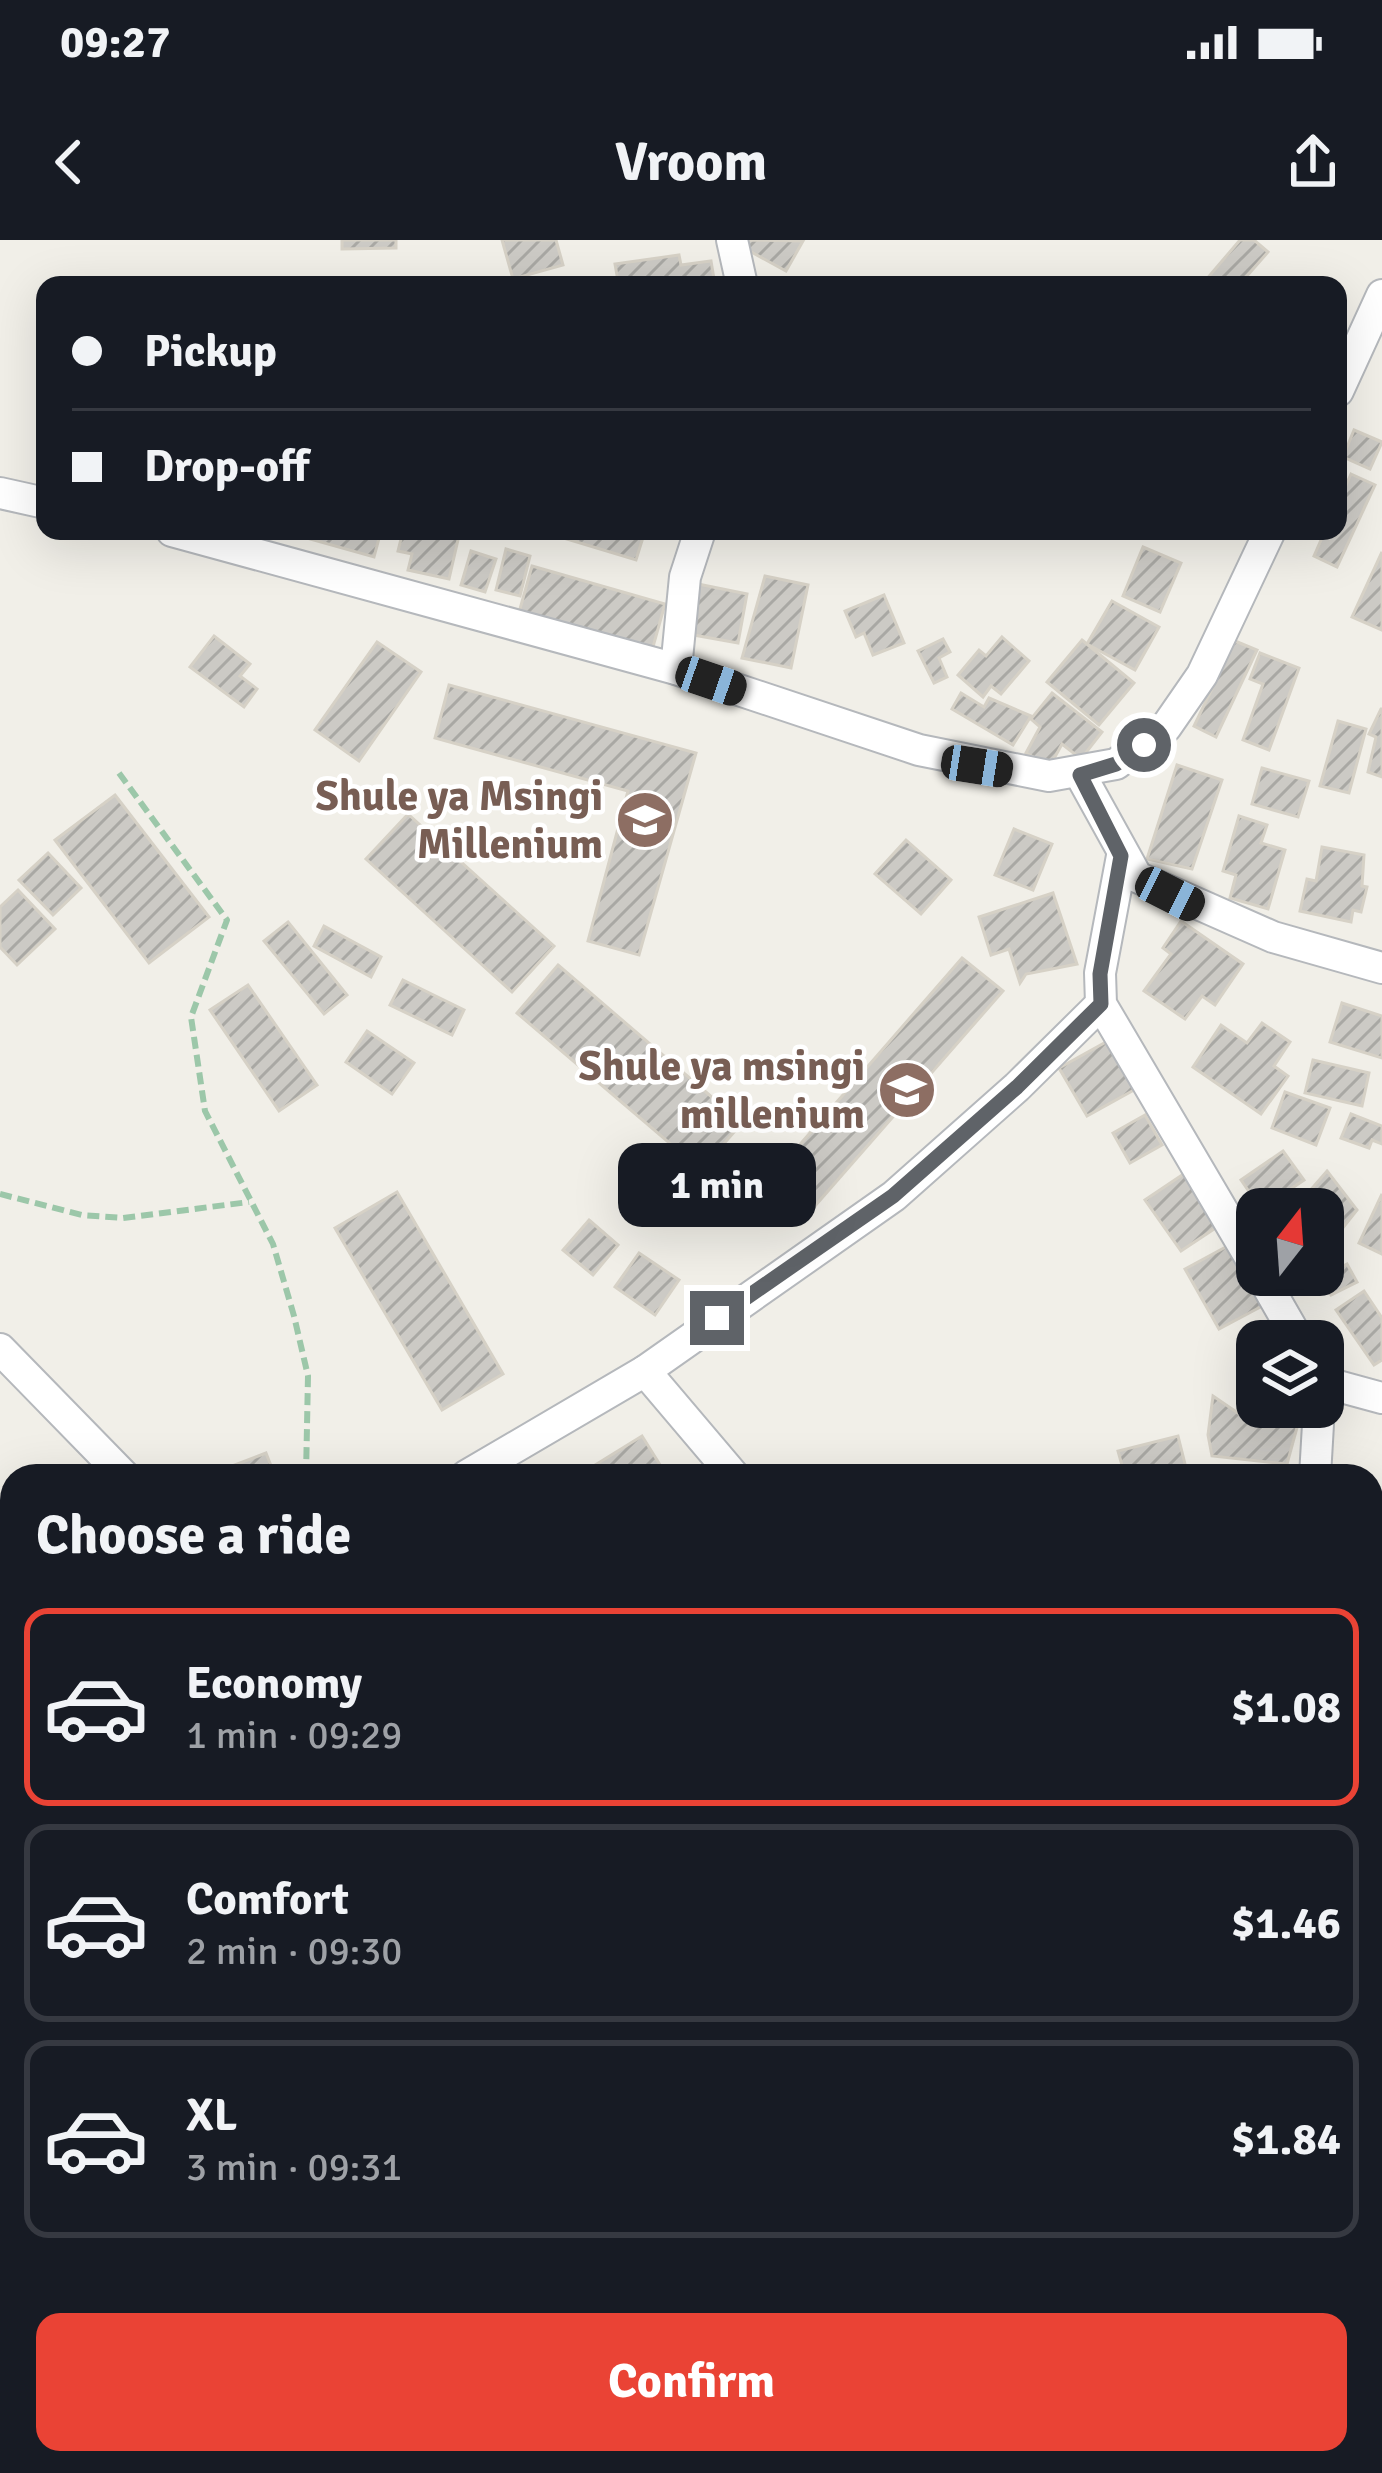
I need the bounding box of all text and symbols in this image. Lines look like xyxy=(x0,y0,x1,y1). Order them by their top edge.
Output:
text: 09:27 xyxy=(60,15,170,70)
icon: back xyxy=(36,129,102,195)
text: Vroom xyxy=(615,129,767,196)
icon: share xyxy=(1280,129,1346,195)
text: Pickup xyxy=(144,324,277,379)
text: Drop-off xyxy=(144,439,309,494)
car xyxy=(671,652,751,710)
route start xyxy=(1117,718,1171,772)
car xyxy=(939,743,1015,789)
place label: Shule ya Msingi Millenium xyxy=(316,771,603,870)
school or university icon: Shule ya Msingi Millenium xyxy=(614,789,676,851)
car xyxy=(1130,862,1210,926)
place label: Shule ya msingi millenium xyxy=(579,1041,865,1140)
school or university icon: Shule ya msingi millenium xyxy=(876,1059,938,1121)
callout: 1 min xyxy=(618,1144,816,1228)
text: 1 min xyxy=(670,1161,764,1209)
north arrow xyxy=(1236,1188,1344,1296)
map controls xyxy=(1236,1188,1344,1428)
route end xyxy=(690,1291,744,1345)
button: layers xyxy=(1236,1320,1344,1428)
text: Choose a ride xyxy=(36,1502,351,1569)
icon: car xyxy=(42,1653,150,1761)
text: Economy xyxy=(186,1656,362,1711)
text: $1.08 xyxy=(1231,1680,1341,1735)
text: 1 min · 09:29 xyxy=(186,1711,402,1759)
icon: car xyxy=(42,1869,150,1977)
text: Comfort xyxy=(186,1872,349,1927)
text: $1.46 xyxy=(1231,1896,1341,1951)
text: 2 min · 09:30 xyxy=(186,1927,402,1975)
icon: car xyxy=(42,2085,150,2193)
text: XL xyxy=(186,2088,237,2143)
text: $1.84 xyxy=(1231,2112,1341,2167)
text: 3 min · 09:31 xyxy=(186,2143,402,2191)
button: Confirm xyxy=(36,2313,1347,2451)

